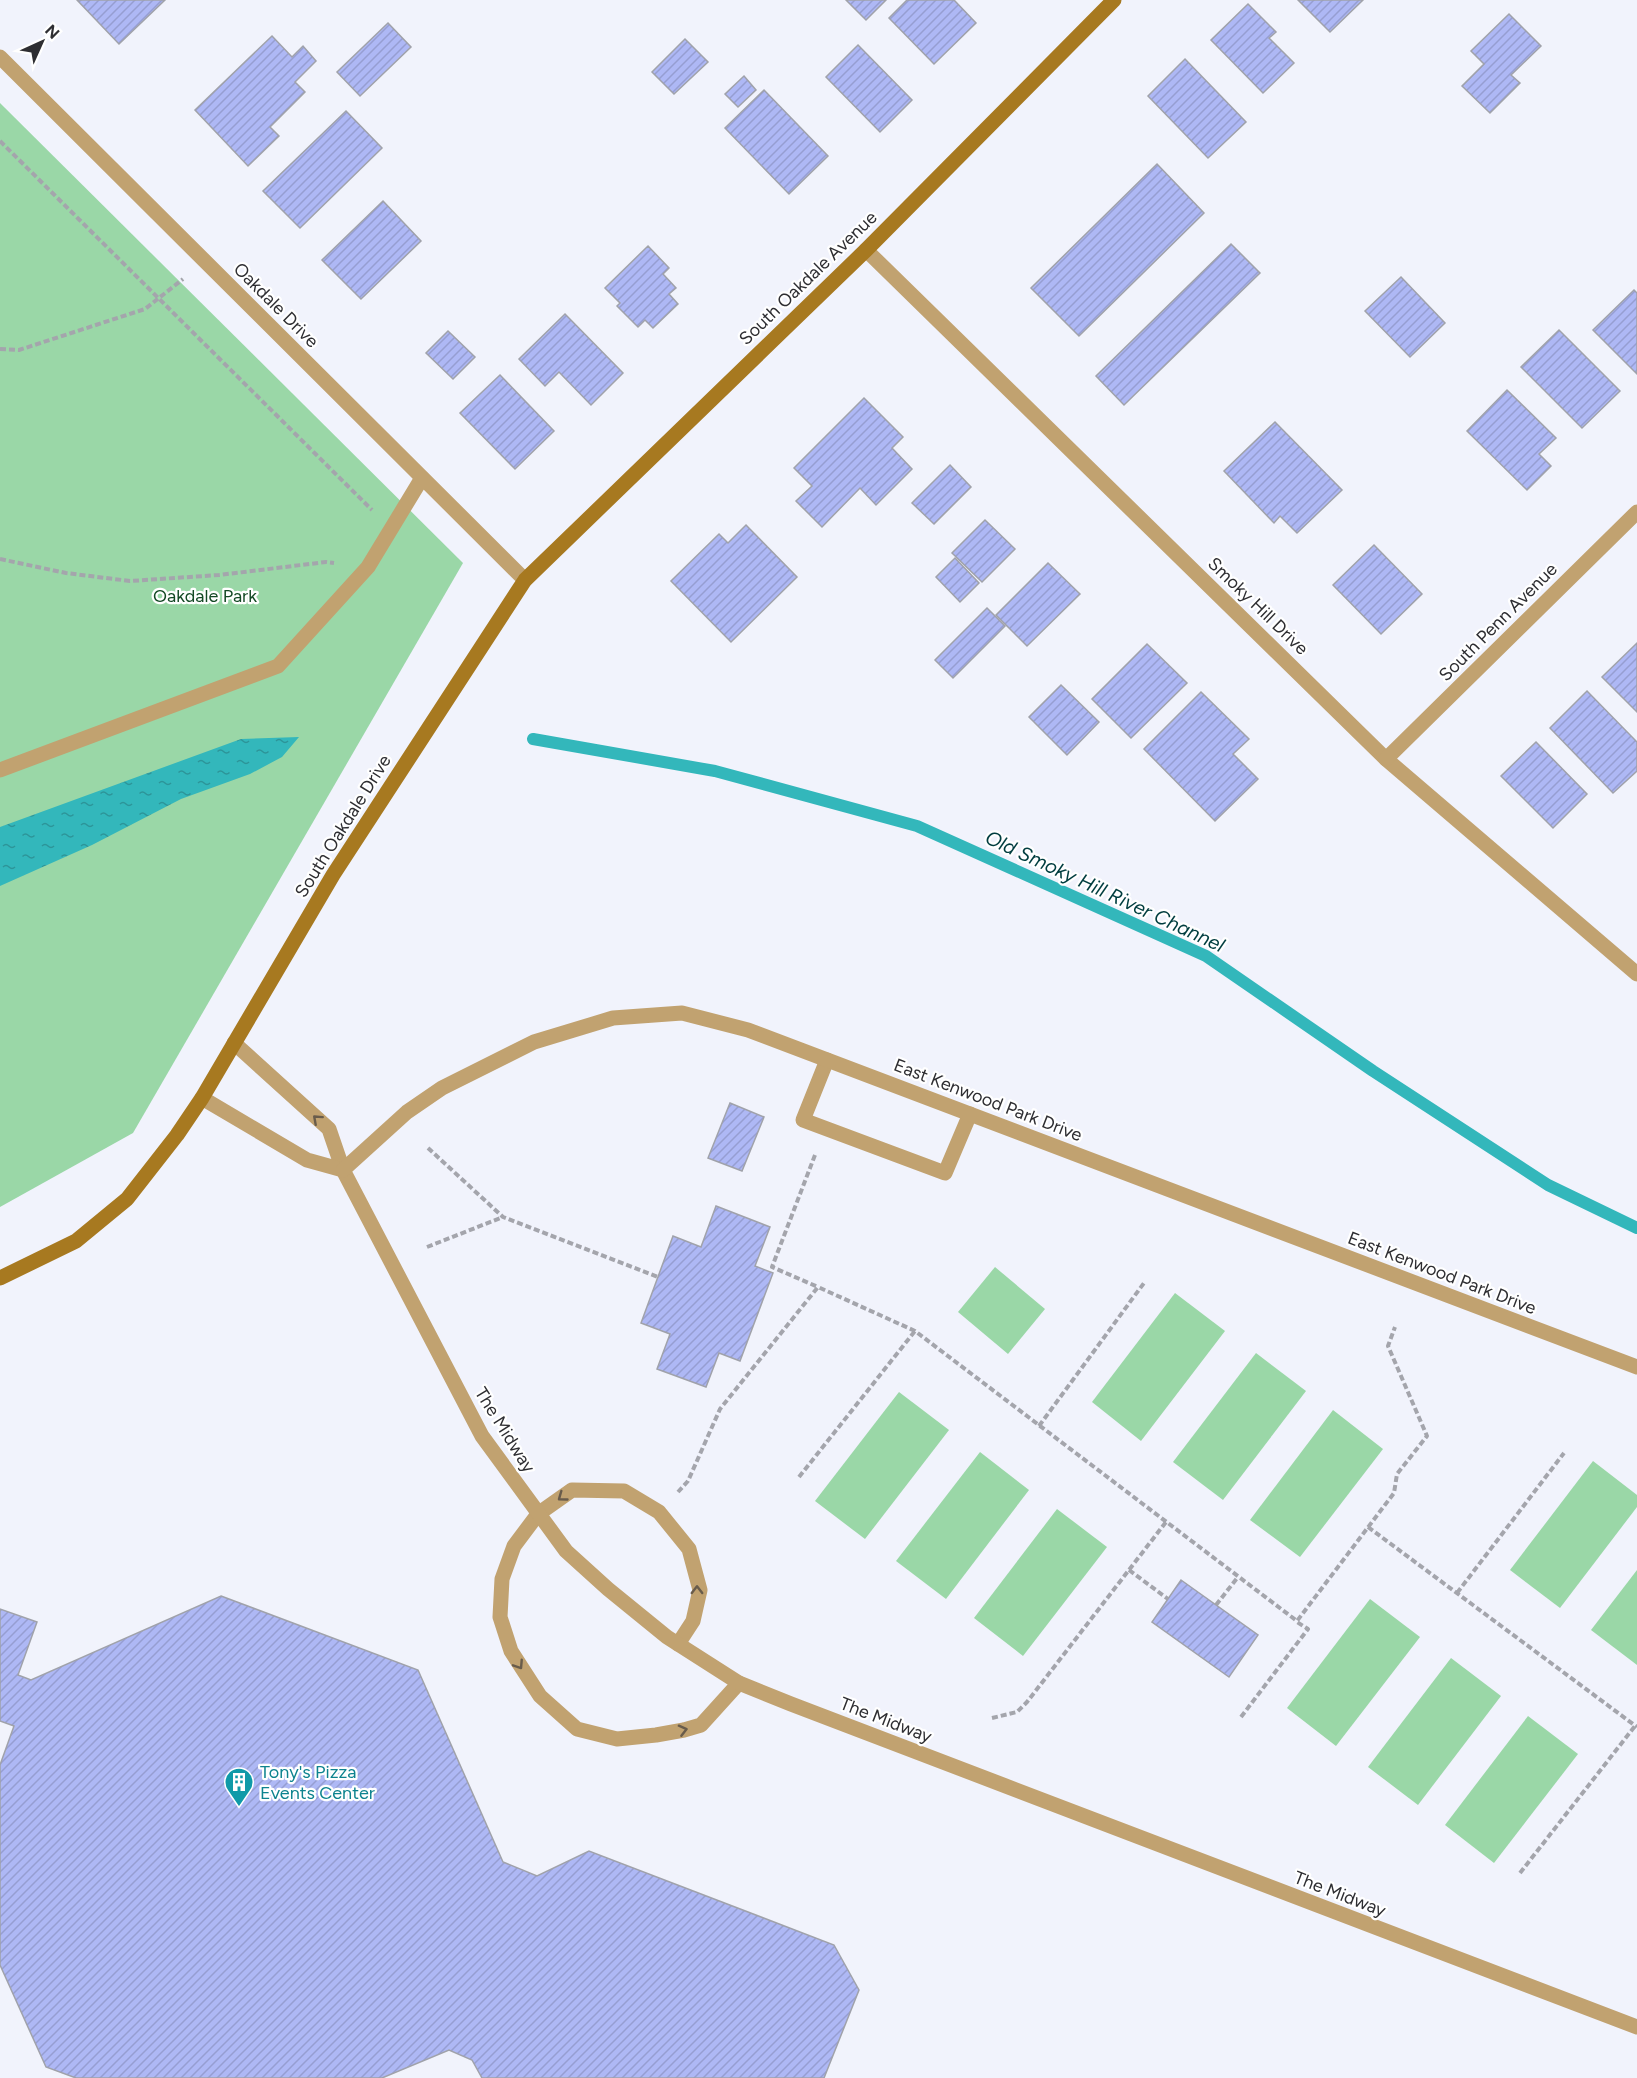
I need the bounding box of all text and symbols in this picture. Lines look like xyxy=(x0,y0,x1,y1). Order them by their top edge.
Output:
north arrow xyxy=(12,12,72,72)
text: N xyxy=(41,21,63,43)
street label: South Oakdale Avenue xyxy=(734,206,882,350)
street label: Oakdale Drive xyxy=(229,258,323,352)
street label: Smoky Hill Drive xyxy=(1203,553,1313,660)
street label: South Penn Avenue xyxy=(1434,558,1562,686)
park label: Oakdale Park xyxy=(153,585,257,607)
street label: South Oakdale Drive xyxy=(290,750,396,901)
water label: Old Smoky Hill River Channel xyxy=(982,825,1229,957)
street label: East Kenwood Park Drive xyxy=(891,1054,1086,1146)
one-way arrow xyxy=(314,1115,324,1126)
street label: East Kenwood Park Drive xyxy=(1345,1227,1540,1319)
street label: The Midway xyxy=(470,1383,540,1477)
one-way arrow xyxy=(558,1490,569,1501)
one-way arrow xyxy=(691,1586,703,1595)
one-way arrow xyxy=(512,1659,524,1669)
street label: The Midway xyxy=(837,1692,936,1748)
one-way arrow xyxy=(678,1724,688,1737)
place label: Tony's Pizza Events Center xyxy=(260,1761,375,1804)
building icon: Tony's Pizza Events Center xyxy=(223,1766,255,1808)
street label: The Midway xyxy=(1291,1866,1390,1922)

